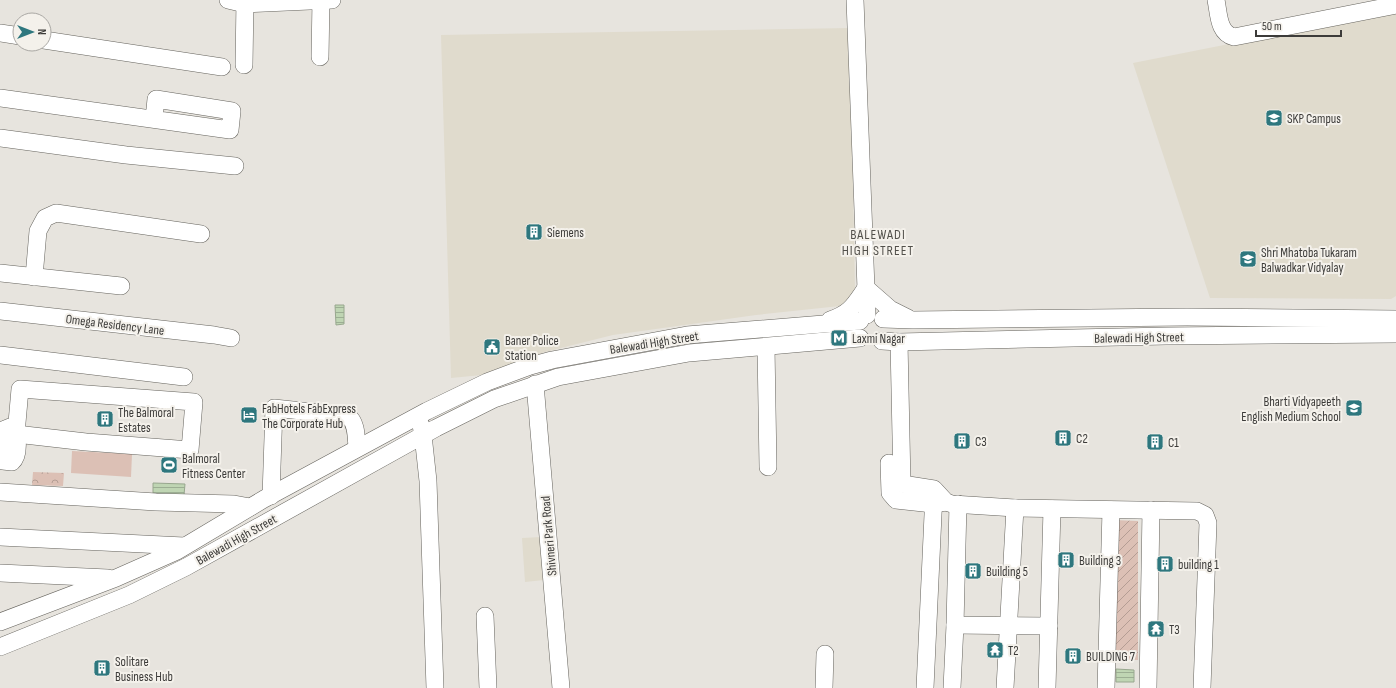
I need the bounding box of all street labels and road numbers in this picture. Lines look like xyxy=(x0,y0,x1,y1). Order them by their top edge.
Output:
street label: Omega Residency Lane xyxy=(65,311,165,339)
street label: Balewadi High Street xyxy=(609,328,700,358)
street label: Balewadi High Street xyxy=(1094,329,1184,347)
street label: Shivneri Park Road xyxy=(538,495,560,577)
street label: Balewadi High Street xyxy=(193,511,280,569)

